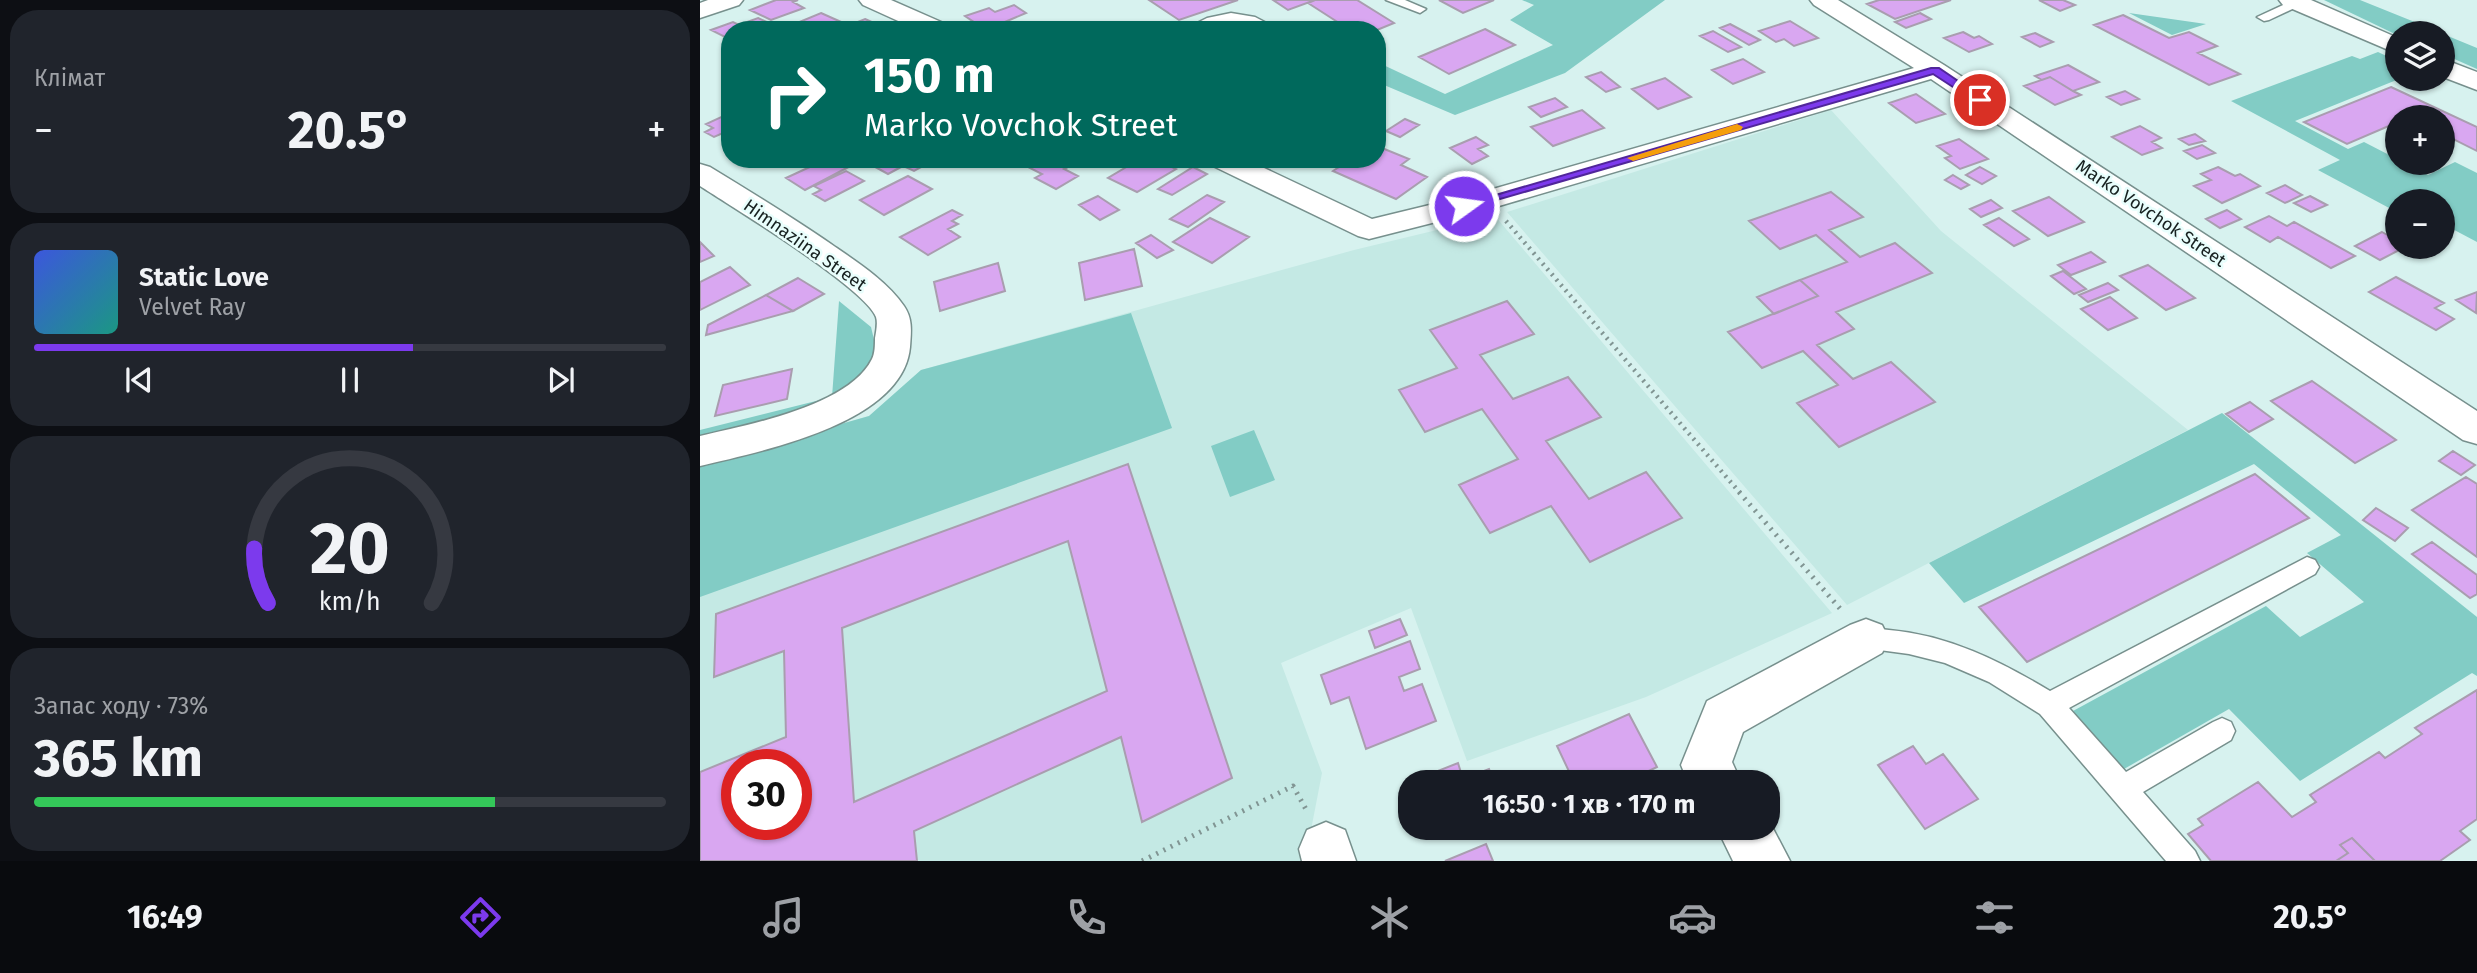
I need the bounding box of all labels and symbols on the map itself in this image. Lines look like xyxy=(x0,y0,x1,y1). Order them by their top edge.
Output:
pin xyxy=(1950,70,2010,130)
street label: Marko Vovchok Street xyxy=(2072,155,2231,272)
position arrow xyxy=(1427,169,1501,243)
street label: Himnaziina Street xyxy=(739,194,871,296)
speed limit sign: 30 xyxy=(721,749,812,840)

